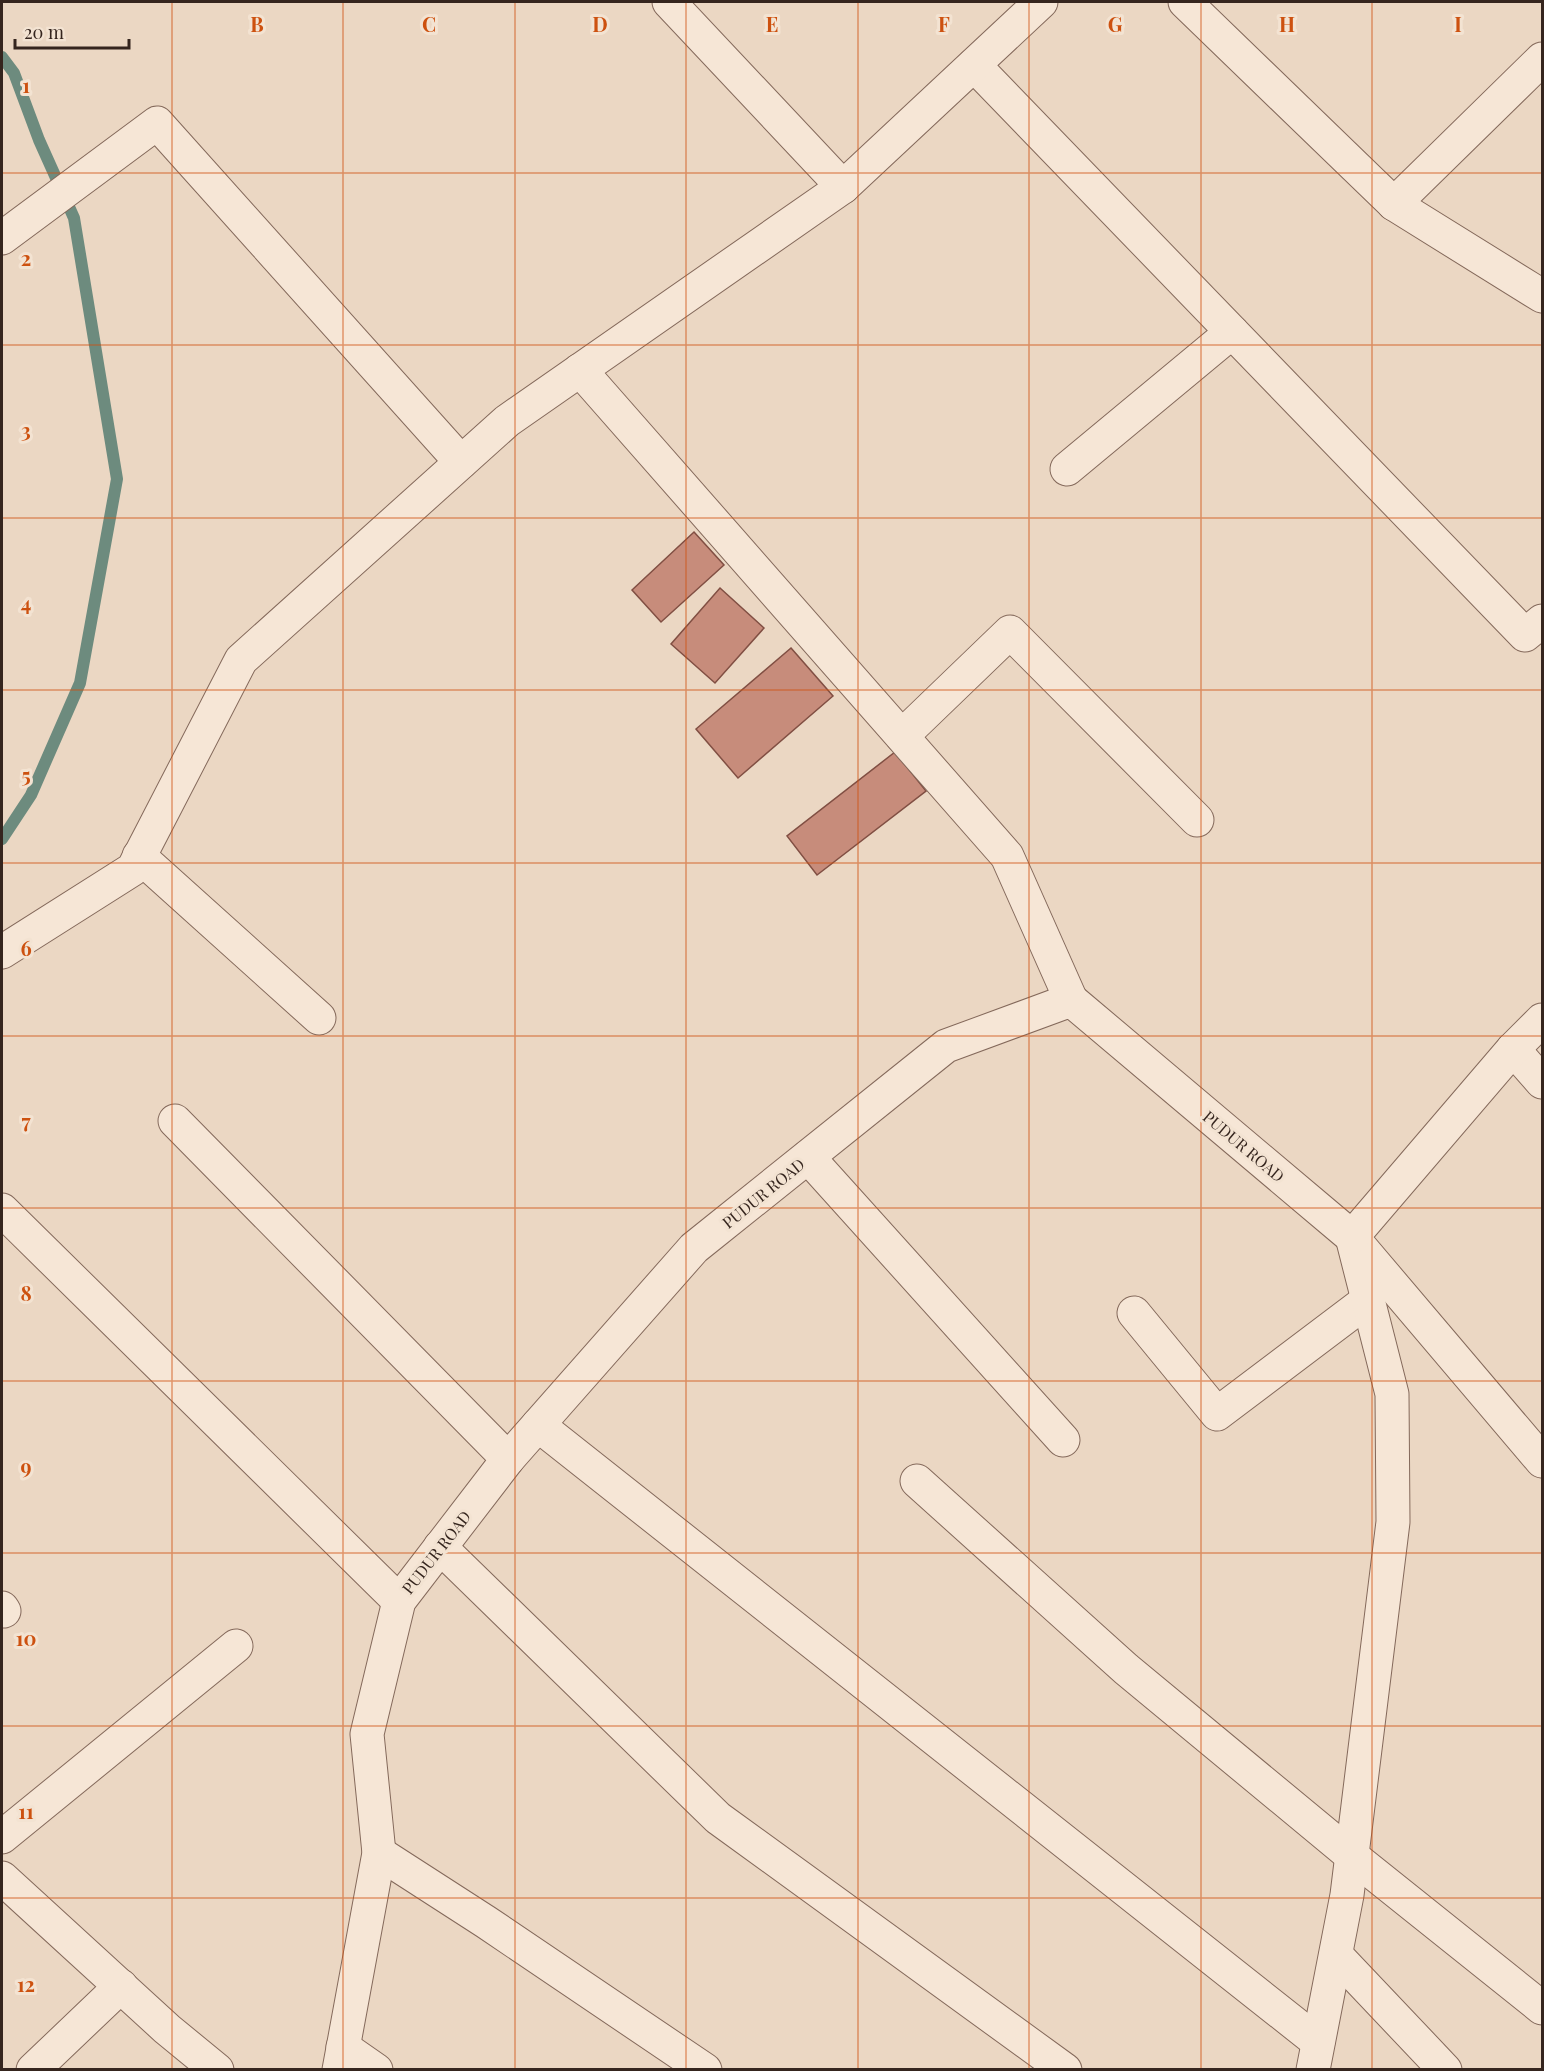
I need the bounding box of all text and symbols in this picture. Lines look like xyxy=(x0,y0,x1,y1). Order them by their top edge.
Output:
text: B xyxy=(250,10,264,37)
text: C xyxy=(422,10,436,37)
text: D xyxy=(592,10,608,37)
text: E xyxy=(766,10,778,37)
text: F xyxy=(938,10,950,37)
text: G xyxy=(1108,10,1123,37)
text: H xyxy=(1279,10,1295,37)
text: I xyxy=(1454,10,1462,37)
scale bar xyxy=(15,12,129,50)
text: 20 m xyxy=(24,20,64,44)
text: 1 xyxy=(22,71,30,98)
text: 2 xyxy=(21,244,31,271)
text: 3 xyxy=(21,416,31,443)
text: 4 xyxy=(21,589,31,616)
text: 5 xyxy=(21,761,31,788)
text: 6 xyxy=(20,934,32,961)
street label: PUDUR ROAD xyxy=(1199,1106,1289,1186)
text: 7 xyxy=(21,1107,31,1134)
street label: PUDUR ROAD xyxy=(717,1153,809,1233)
text: 8 xyxy=(20,1279,32,1306)
text: 9 xyxy=(20,1452,32,1479)
street label: PUDUR ROAD xyxy=(397,1506,475,1598)
text: 10 xyxy=(16,1624,36,1651)
text: 11 xyxy=(18,1797,34,1824)
text: 12 xyxy=(17,1970,35,1997)

